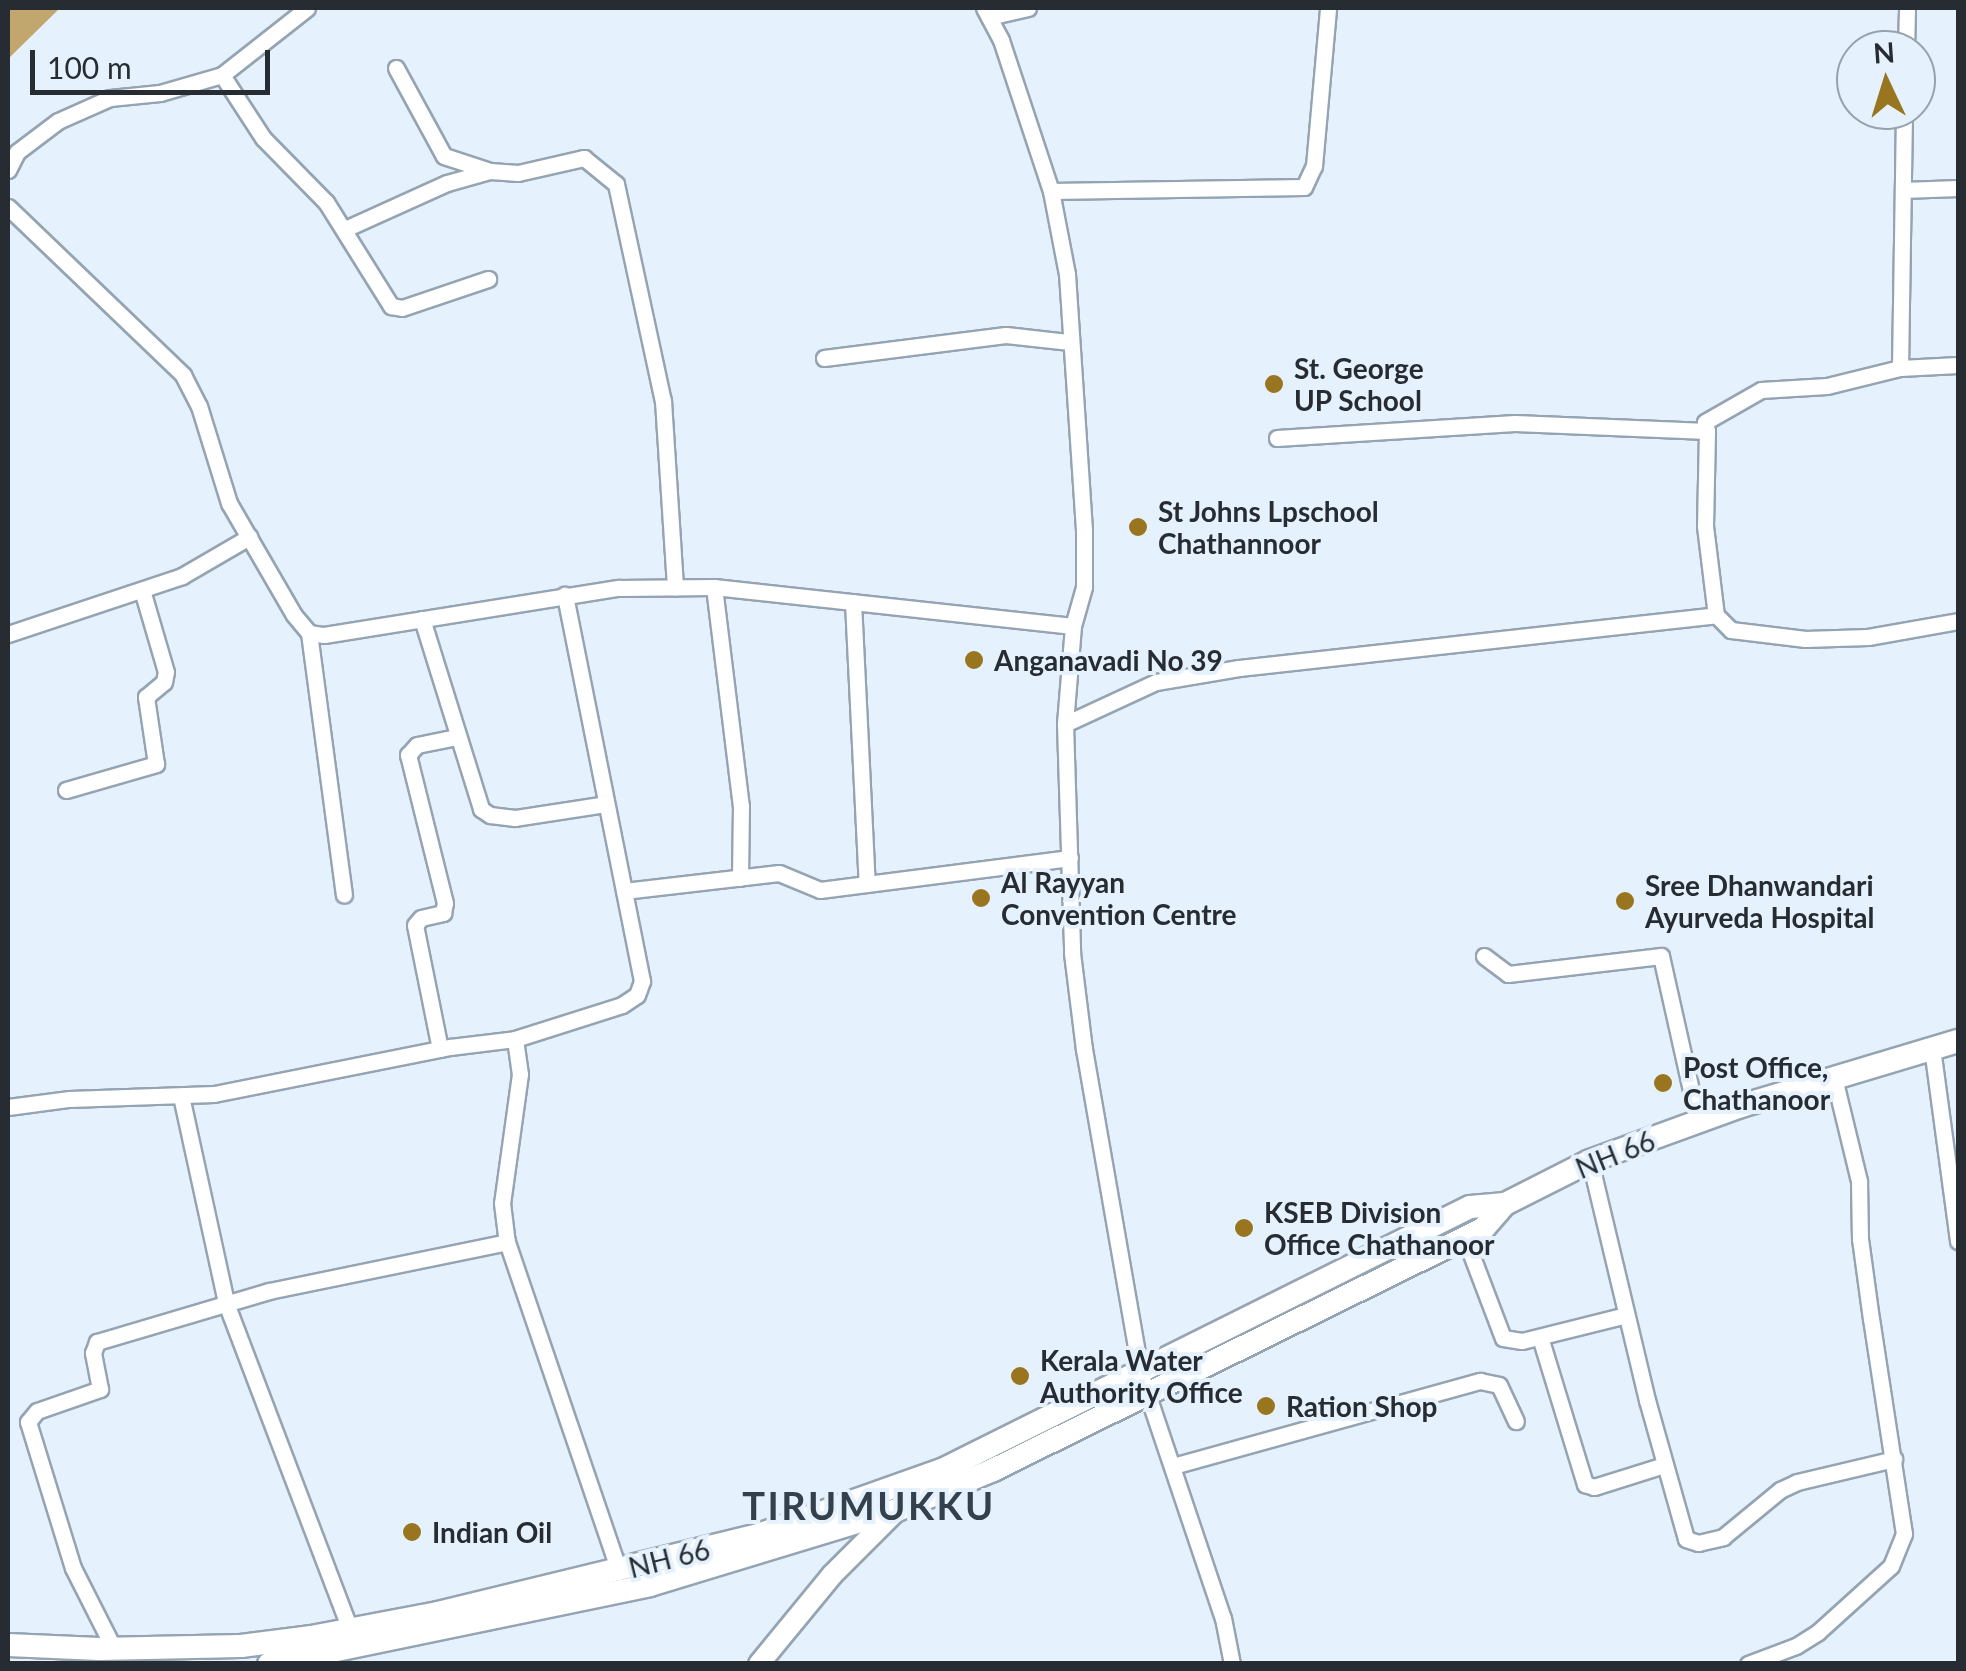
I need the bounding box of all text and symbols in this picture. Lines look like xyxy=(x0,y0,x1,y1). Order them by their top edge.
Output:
scale bar xyxy=(35,30,275,92)
north arrow xyxy=(1836,30,1936,130)
text: N xyxy=(1872,34,1896,70)
text: 100 m xyxy=(47,49,132,85)
place label: St. George UP School xyxy=(1294,351,1424,417)
marker: St. George UP School xyxy=(1263,373,1285,395)
place label: St Johns Lpschool Chathannoor xyxy=(1158,494,1379,560)
marker: St Johns Lpschool Chathannoor xyxy=(1127,516,1149,538)
place label: Anganavadi No 39 xyxy=(994,643,1223,677)
marker: Anganavadi No 39 xyxy=(963,649,985,671)
place label: Al Rayyan Convention Centre xyxy=(1001,865,1237,931)
place label: Sree Dhanwandari Ayurveda Hospital xyxy=(1645,868,1875,934)
marker: Al Rayyan Convention Centre xyxy=(970,887,992,909)
marker: Sree Dhanwandari Ayurveda Hospital xyxy=(1614,890,1636,912)
place label: Post Office, Chathanoor xyxy=(1683,1050,1830,1116)
marker: Post Office, Chathanoor xyxy=(1652,1072,1674,1094)
street label: NH 66 xyxy=(1571,1123,1659,1185)
place label: KSEB Division Office Chathanoor xyxy=(1264,1195,1495,1261)
marker: KSEB Division Office Chathanoor xyxy=(1233,1217,1255,1239)
place label: Kerala Water Authority Office xyxy=(1040,1343,1243,1409)
marker: Kerala Water Authority Office xyxy=(1009,1365,1031,1387)
place label: Ration Shop xyxy=(1286,1389,1437,1423)
marker: Ration Shop xyxy=(1255,1395,1277,1417)
district label: TIRUMUKKU xyxy=(742,1483,996,1529)
place label: Indian Oil xyxy=(432,1515,552,1549)
marker: Indian Oil xyxy=(401,1521,423,1543)
street label: NH 66 xyxy=(625,1532,713,1584)

